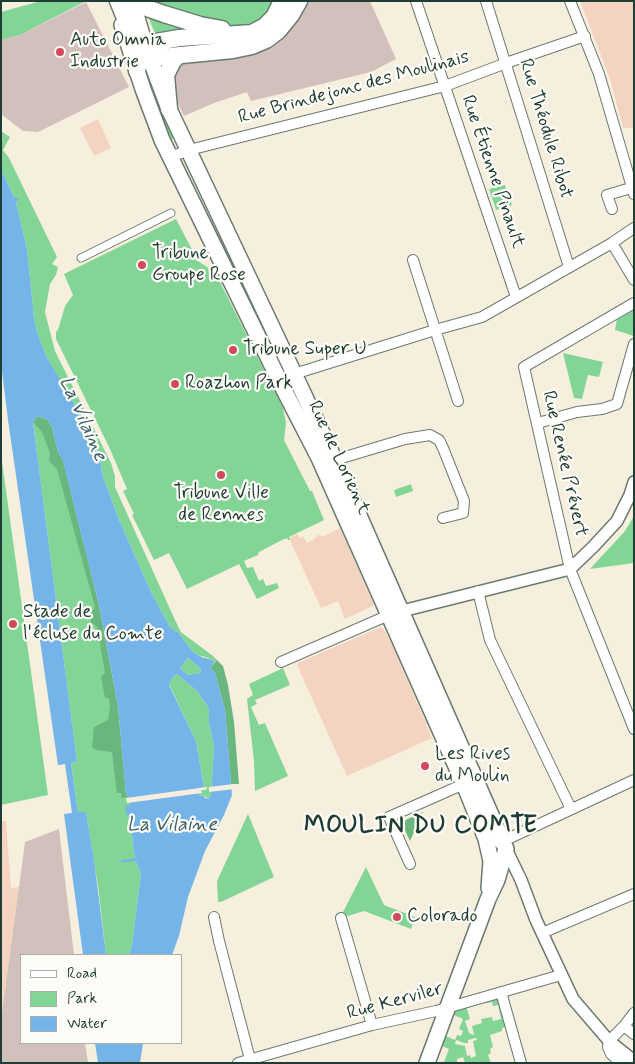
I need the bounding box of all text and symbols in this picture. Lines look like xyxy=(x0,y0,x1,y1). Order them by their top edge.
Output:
place label: Auto Omnia Industrie xyxy=(70,30,166,74)
marker: Auto Omnia Industrie xyxy=(54,46,66,58)
street label: Rue Brindejonc des Moulinais xyxy=(236,46,472,130)
street label: Rue Théodule Ribot xyxy=(513,56,577,202)
street label: Rue Étienne Pinault xyxy=(455,93,529,251)
place label: Tribune Groupe Rose xyxy=(152,243,246,287)
marker: Tribune Groupe Rose xyxy=(136,259,148,271)
place label: Tribune Super U xyxy=(243,339,367,361)
marker: Tribune Super U xyxy=(227,344,239,356)
water label: La Vilaine xyxy=(53,373,111,465)
place label: Roazhon Park xyxy=(185,373,293,395)
marker: Roazhon Park xyxy=(169,378,181,390)
street label: Rue Renée Prévert xyxy=(536,389,592,539)
street label: Rue de Lorient xyxy=(302,397,374,519)
marker: Tribune Ville de Rennes xyxy=(215,469,227,481)
place label: Tribune Ville de Rennes xyxy=(173,483,269,527)
place label: Stade de l'écluse du Comte xyxy=(23,602,162,646)
marker: Stade de l'écluse du Comte xyxy=(7,618,19,630)
place label: Les Rives du Moulin xyxy=(435,744,510,788)
marker: Les Rives du Moulin xyxy=(419,760,431,772)
district label: MOULIN DU COMTE xyxy=(302,813,540,841)
water label: La Vilaine xyxy=(127,814,217,838)
place label: Colorado xyxy=(407,906,478,928)
marker: Colorado xyxy=(391,911,403,923)
legend xyxy=(20,954,182,1044)
text: Road xyxy=(67,964,97,984)
street label: Rue Kerviler xyxy=(345,978,445,1026)
text: Park xyxy=(67,989,97,1009)
text: Water xyxy=(67,1014,107,1034)

